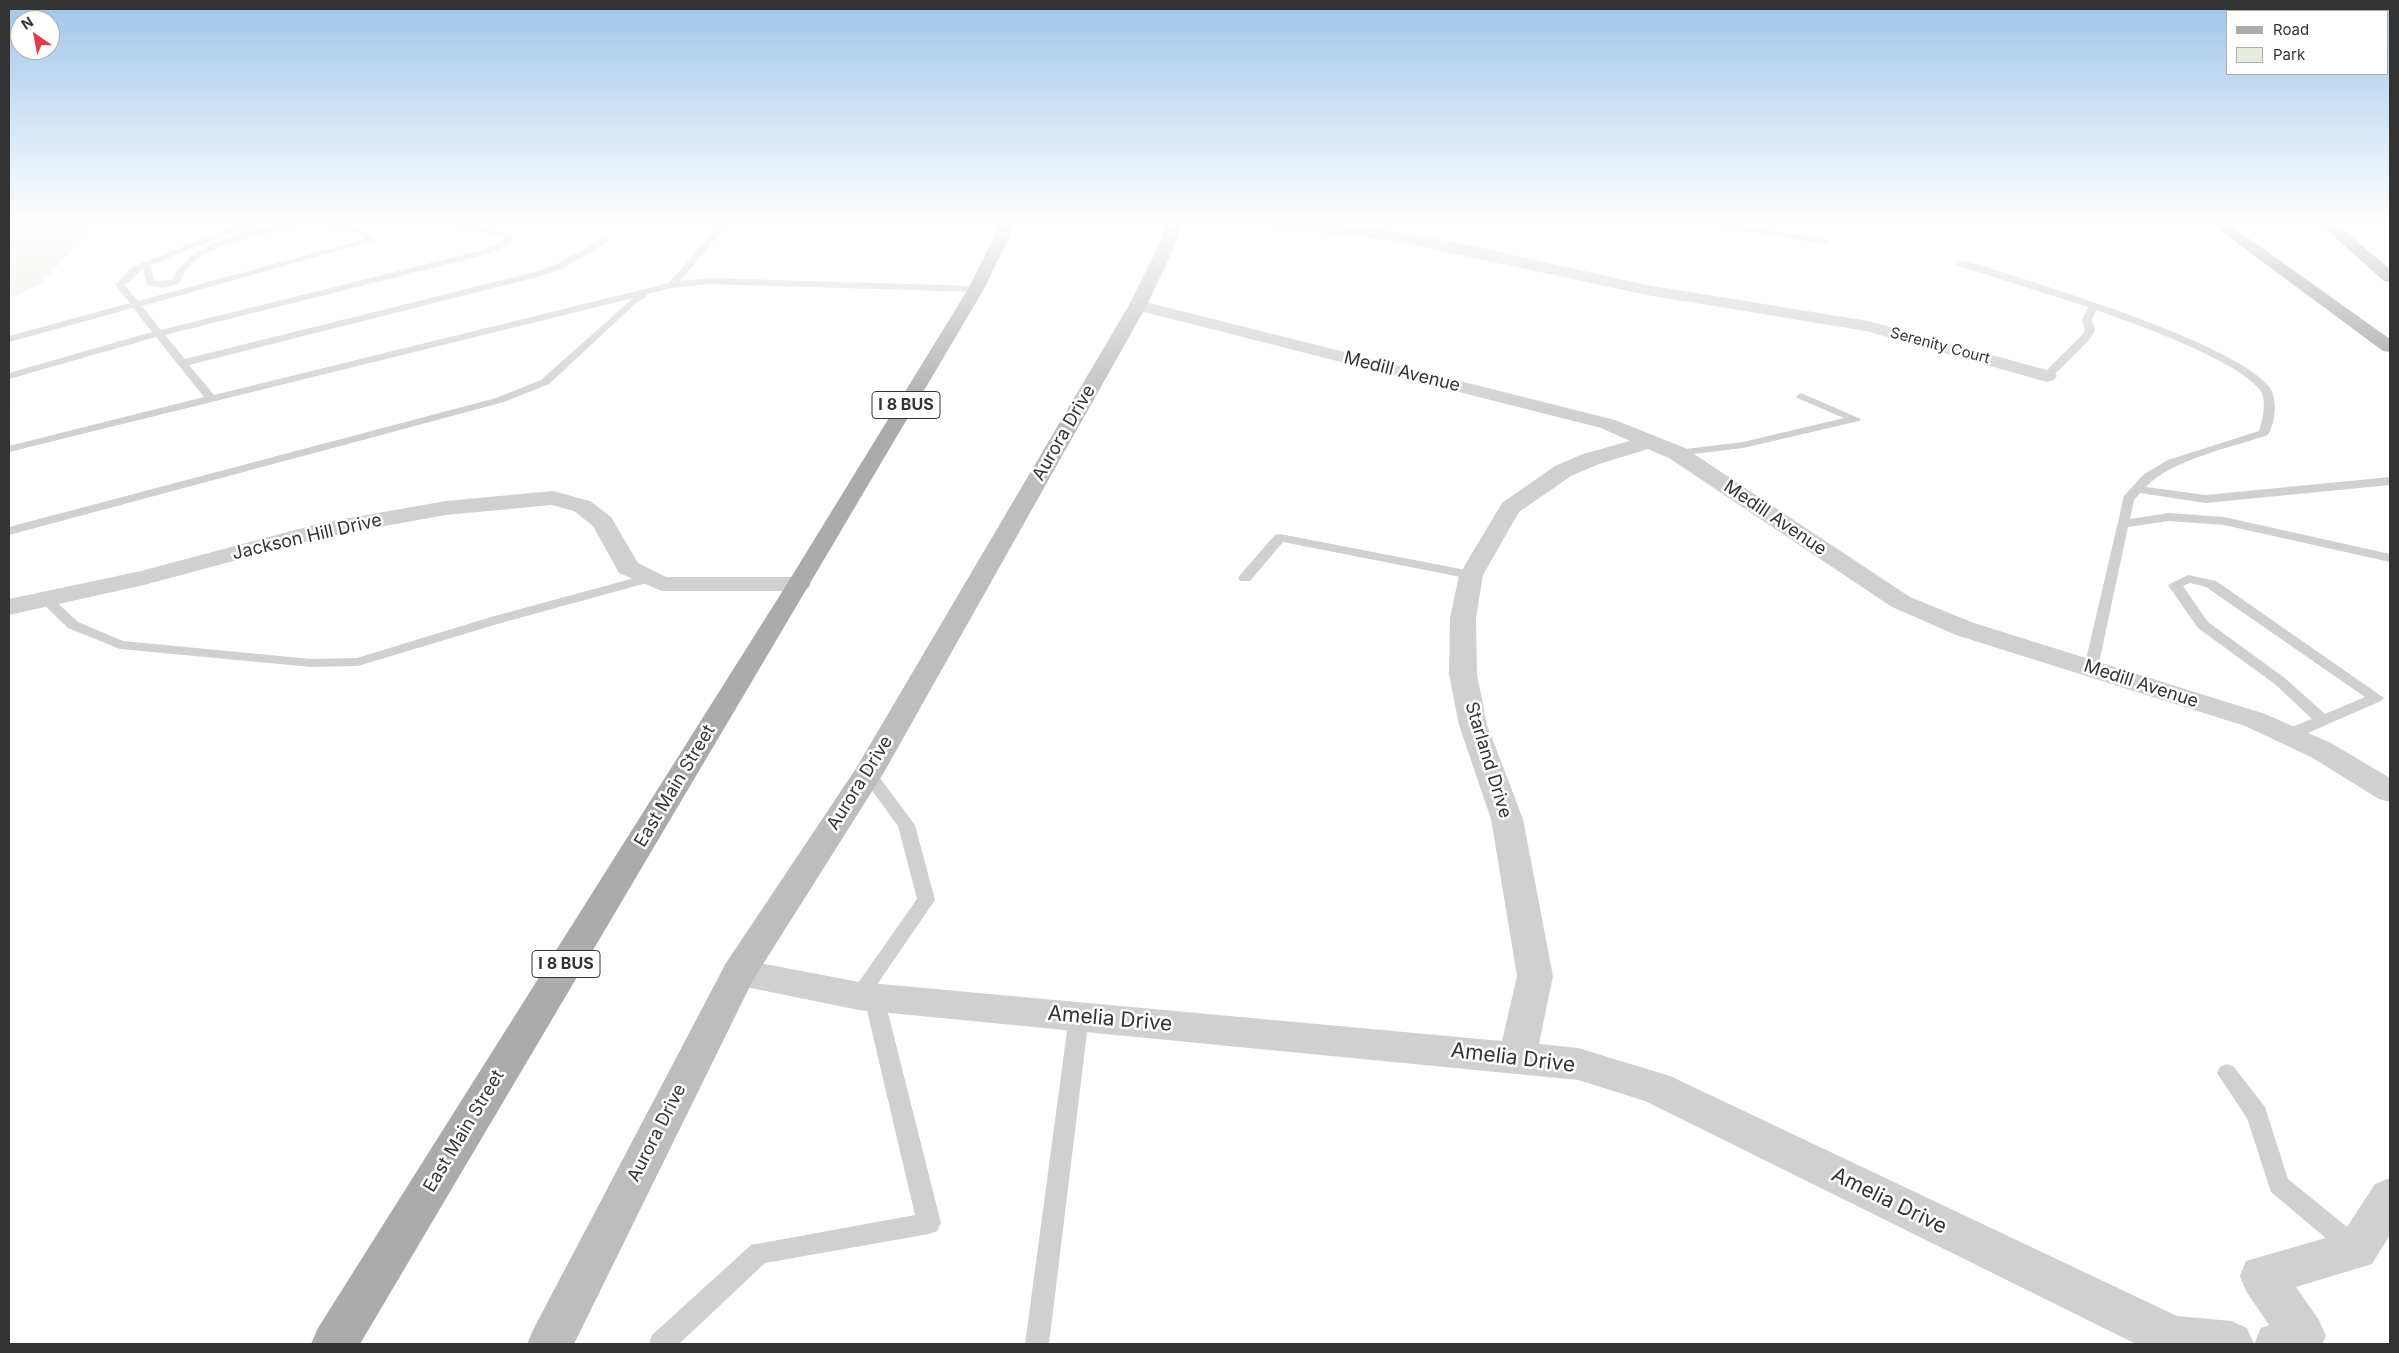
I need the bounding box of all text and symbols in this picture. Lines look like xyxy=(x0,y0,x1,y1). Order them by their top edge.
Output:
north arrow xyxy=(10,10,60,60)
legend xyxy=(2226,10,2389,75)
text: N xyxy=(18,13,36,33)
text: Road xyxy=(2273,20,2309,39)
text: Park xyxy=(2273,45,2305,64)
street label: Serenity Court xyxy=(1888,324,1992,368)
street label: Medill Avenue xyxy=(1342,347,1462,397)
street label: Aurora Drive xyxy=(1028,381,1100,485)
road number: I 8 BUS xyxy=(872,392,940,418)
street label: Medill Avenue xyxy=(1720,476,1830,560)
street label: Jackson Hill Drive xyxy=(230,509,384,565)
street label: Medill Avenue xyxy=(2081,655,2201,713)
street label: Starland Drive xyxy=(1460,699,1516,821)
street label: East Main Street xyxy=(630,721,720,851)
street label: Aurora Drive xyxy=(823,732,897,834)
road number: I 8 BUS xyxy=(532,951,600,978)
street label: Amelia Drive xyxy=(1047,1001,1173,1037)
street label: Amelia Drive xyxy=(1449,1038,1577,1078)
street label: East Main Street xyxy=(419,1066,509,1196)
street label: Aurora Drive xyxy=(623,1080,691,1186)
street label: Amelia Drive xyxy=(1827,1162,1951,1240)

